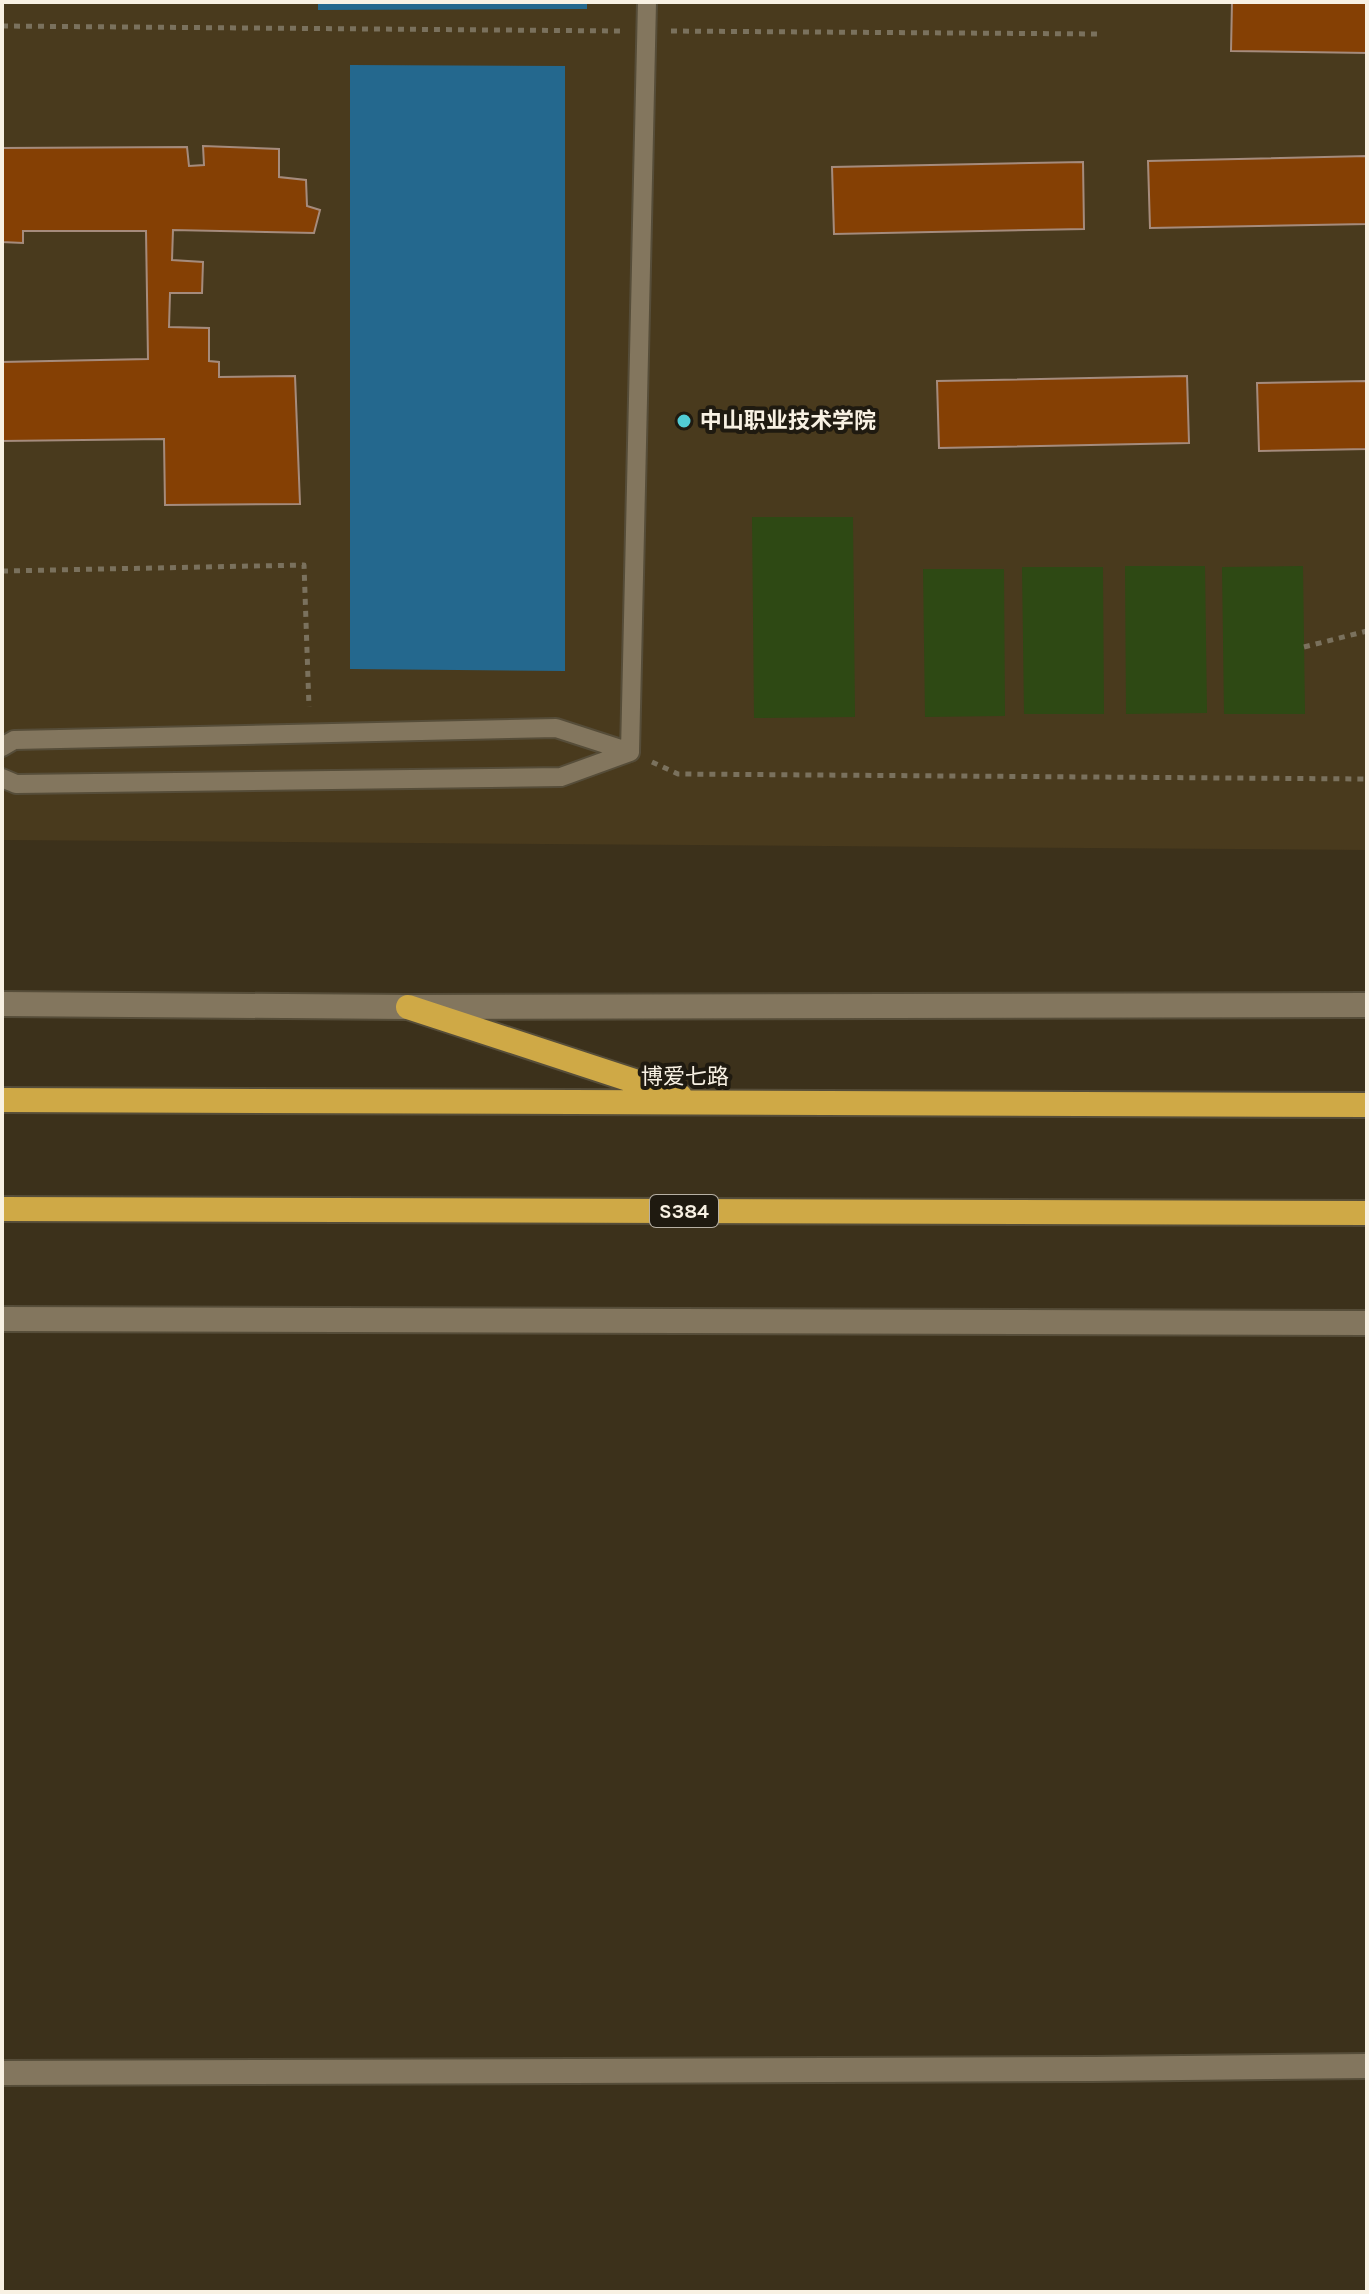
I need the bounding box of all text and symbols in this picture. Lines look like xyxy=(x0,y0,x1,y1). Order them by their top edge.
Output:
place label: 中山职业技术学院 xyxy=(700,408,876,434)
marker: 中山职业技术学院 xyxy=(675,412,693,430)
street label: 博爱七路 xyxy=(641,1064,729,1090)
road number: S384 xyxy=(650,1195,718,1227)

